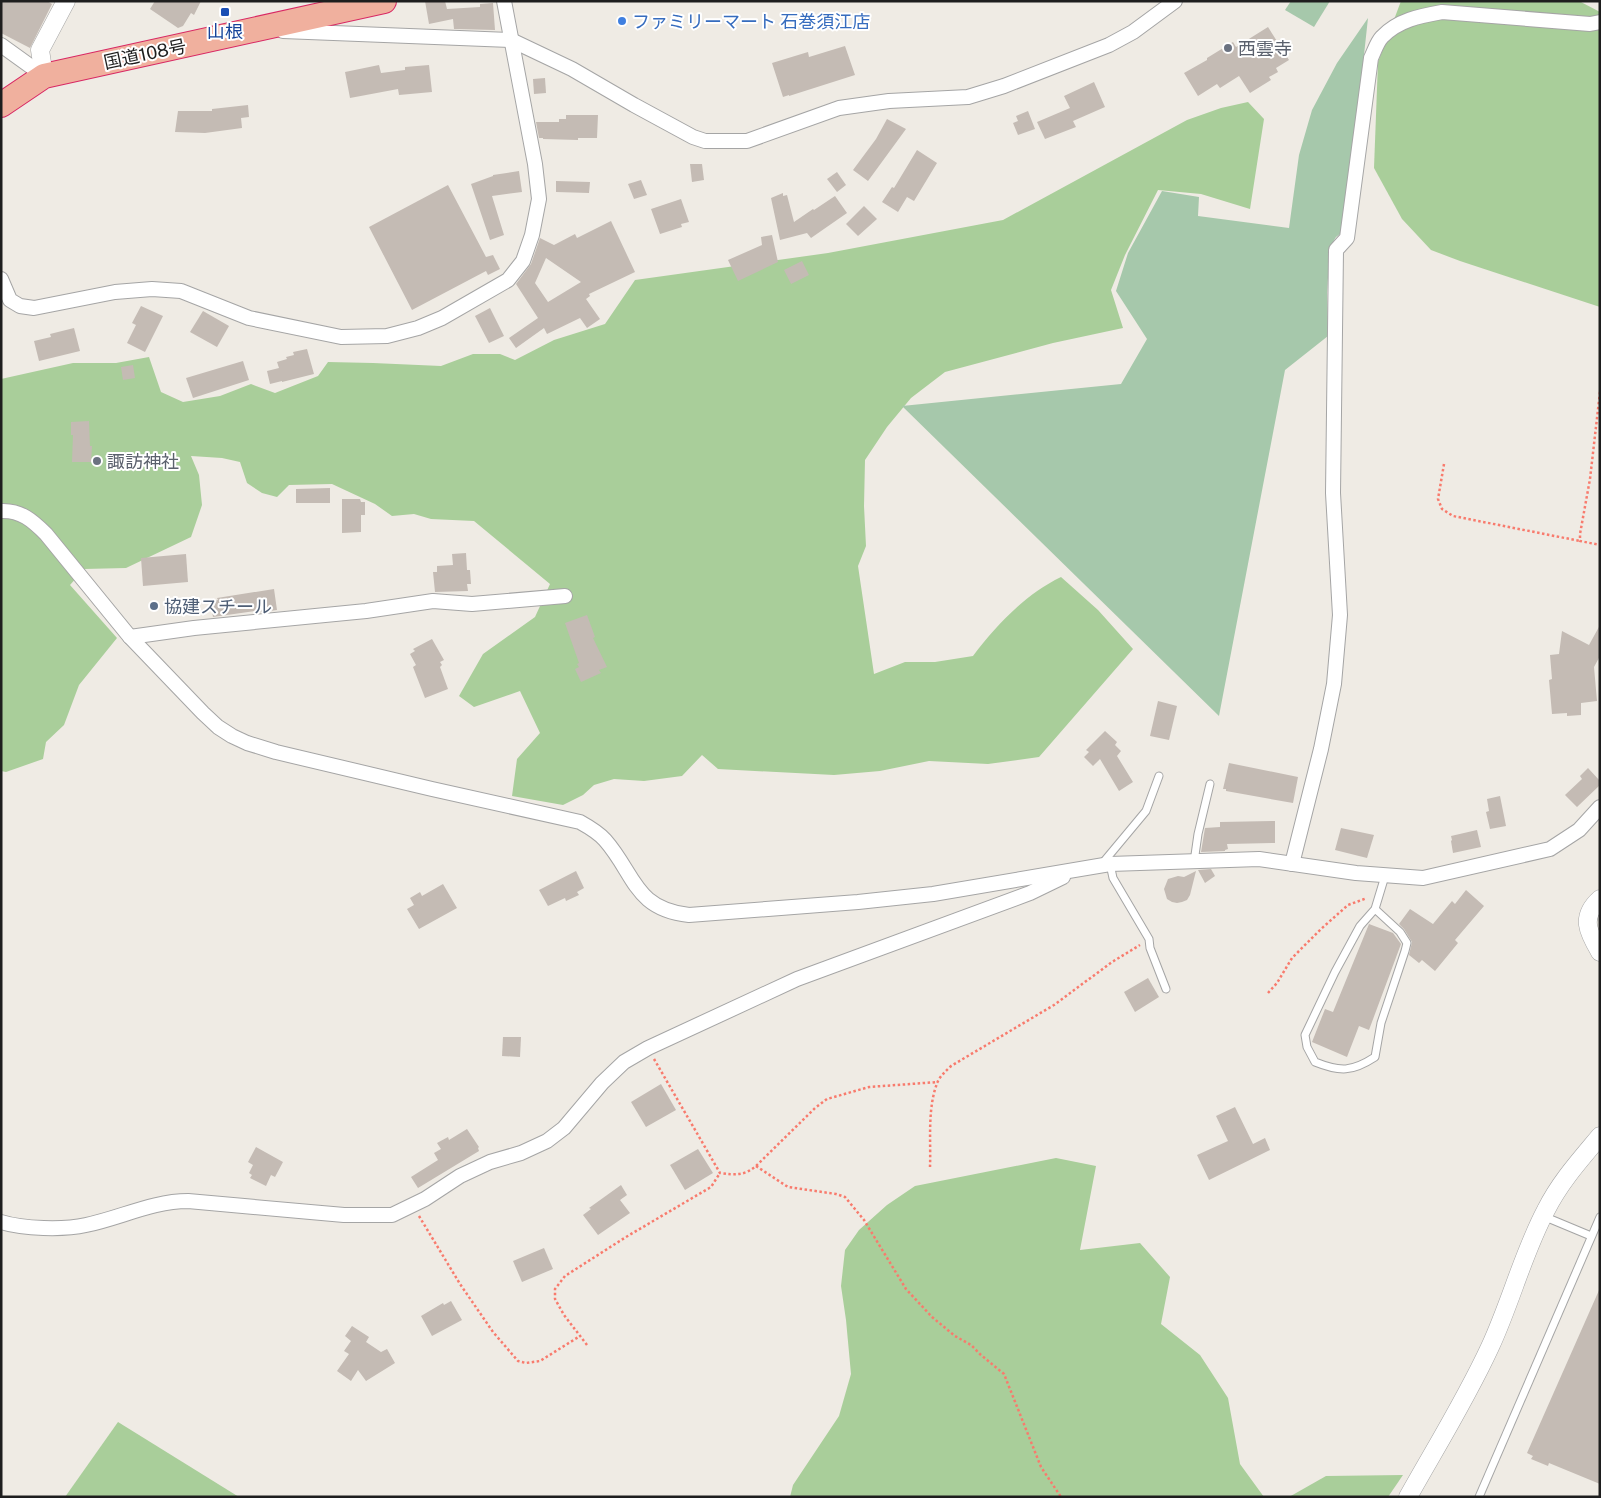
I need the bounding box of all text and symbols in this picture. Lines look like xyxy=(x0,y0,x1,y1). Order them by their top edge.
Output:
marker: 山根 xyxy=(219,6,231,18)
place label: ファミリーマート 石巻須江店 xyxy=(632,11,870,32)
marker: ファミリーマート 石巻須江店 xyxy=(616,15,628,27)
place label: 山根 xyxy=(207,21,243,42)
street label: 国道108号 xyxy=(102,35,188,73)
place label: 西雲寺 xyxy=(1238,38,1292,59)
marker: 西雲寺 xyxy=(1222,42,1234,54)
place label: 諏訪神社 xyxy=(107,451,179,472)
marker: 諏訪神社 xyxy=(91,455,103,467)
place label: 協建スチール xyxy=(164,596,272,617)
marker: 協建スチール xyxy=(148,600,160,612)

